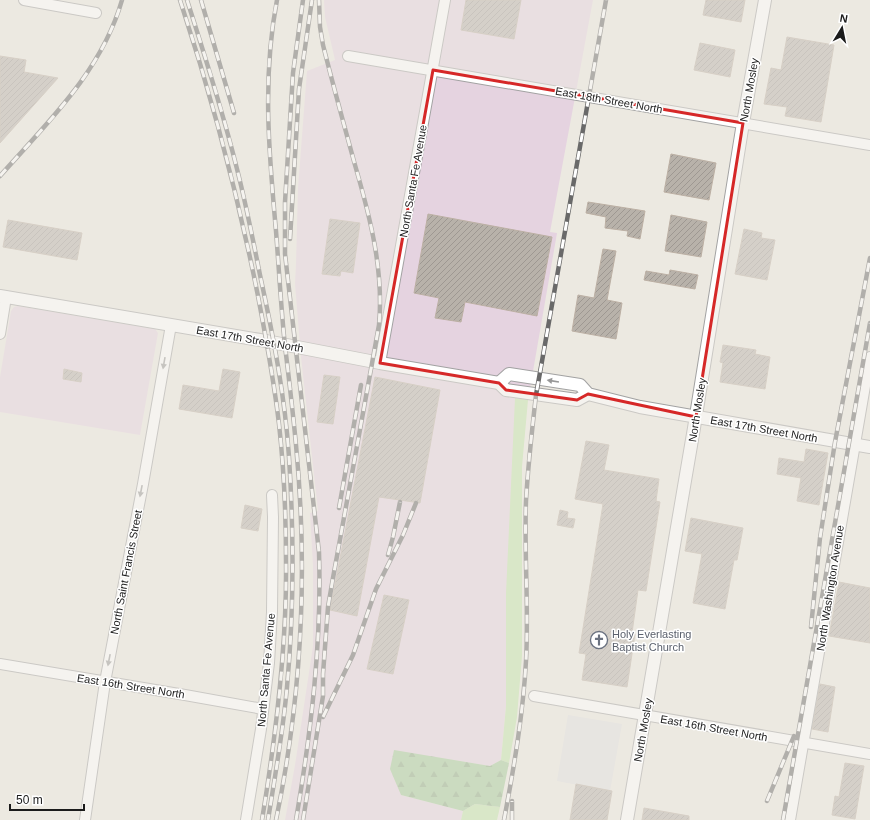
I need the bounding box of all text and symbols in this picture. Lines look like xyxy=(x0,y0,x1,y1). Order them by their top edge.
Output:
north arrow xyxy=(822,8,862,48)
text: N xyxy=(839,12,849,25)
street label: North Mosley xyxy=(737,57,761,123)
street label: East 18th Street North xyxy=(554,85,664,115)
street label: North Santa Fe Avenue xyxy=(397,124,429,238)
street label: East 17th Street North xyxy=(195,324,305,354)
one-way arrow xyxy=(161,357,167,369)
street label: North Mosley xyxy=(686,377,708,443)
one-way arrow xyxy=(547,378,559,384)
street label: East 17th Street North xyxy=(709,414,819,444)
one-way arrow xyxy=(138,485,144,497)
street label: North Saint Francis Street xyxy=(108,509,144,635)
street label: North Washington Avenue xyxy=(814,524,846,652)
street label: North Santa Fe Avenue xyxy=(255,613,277,727)
place label: Holy Everlasting Baptist Church xyxy=(612,628,691,653)
church icon: Holy Everlasting Baptist Church xyxy=(589,630,609,650)
one-way arrow xyxy=(106,654,112,666)
street label: East 16th Street North xyxy=(76,672,186,700)
street label: North Mosley xyxy=(631,697,655,763)
street label: East 16th Street North xyxy=(659,713,769,743)
scale bar xyxy=(10,786,84,812)
text: 50 m xyxy=(16,793,43,807)

